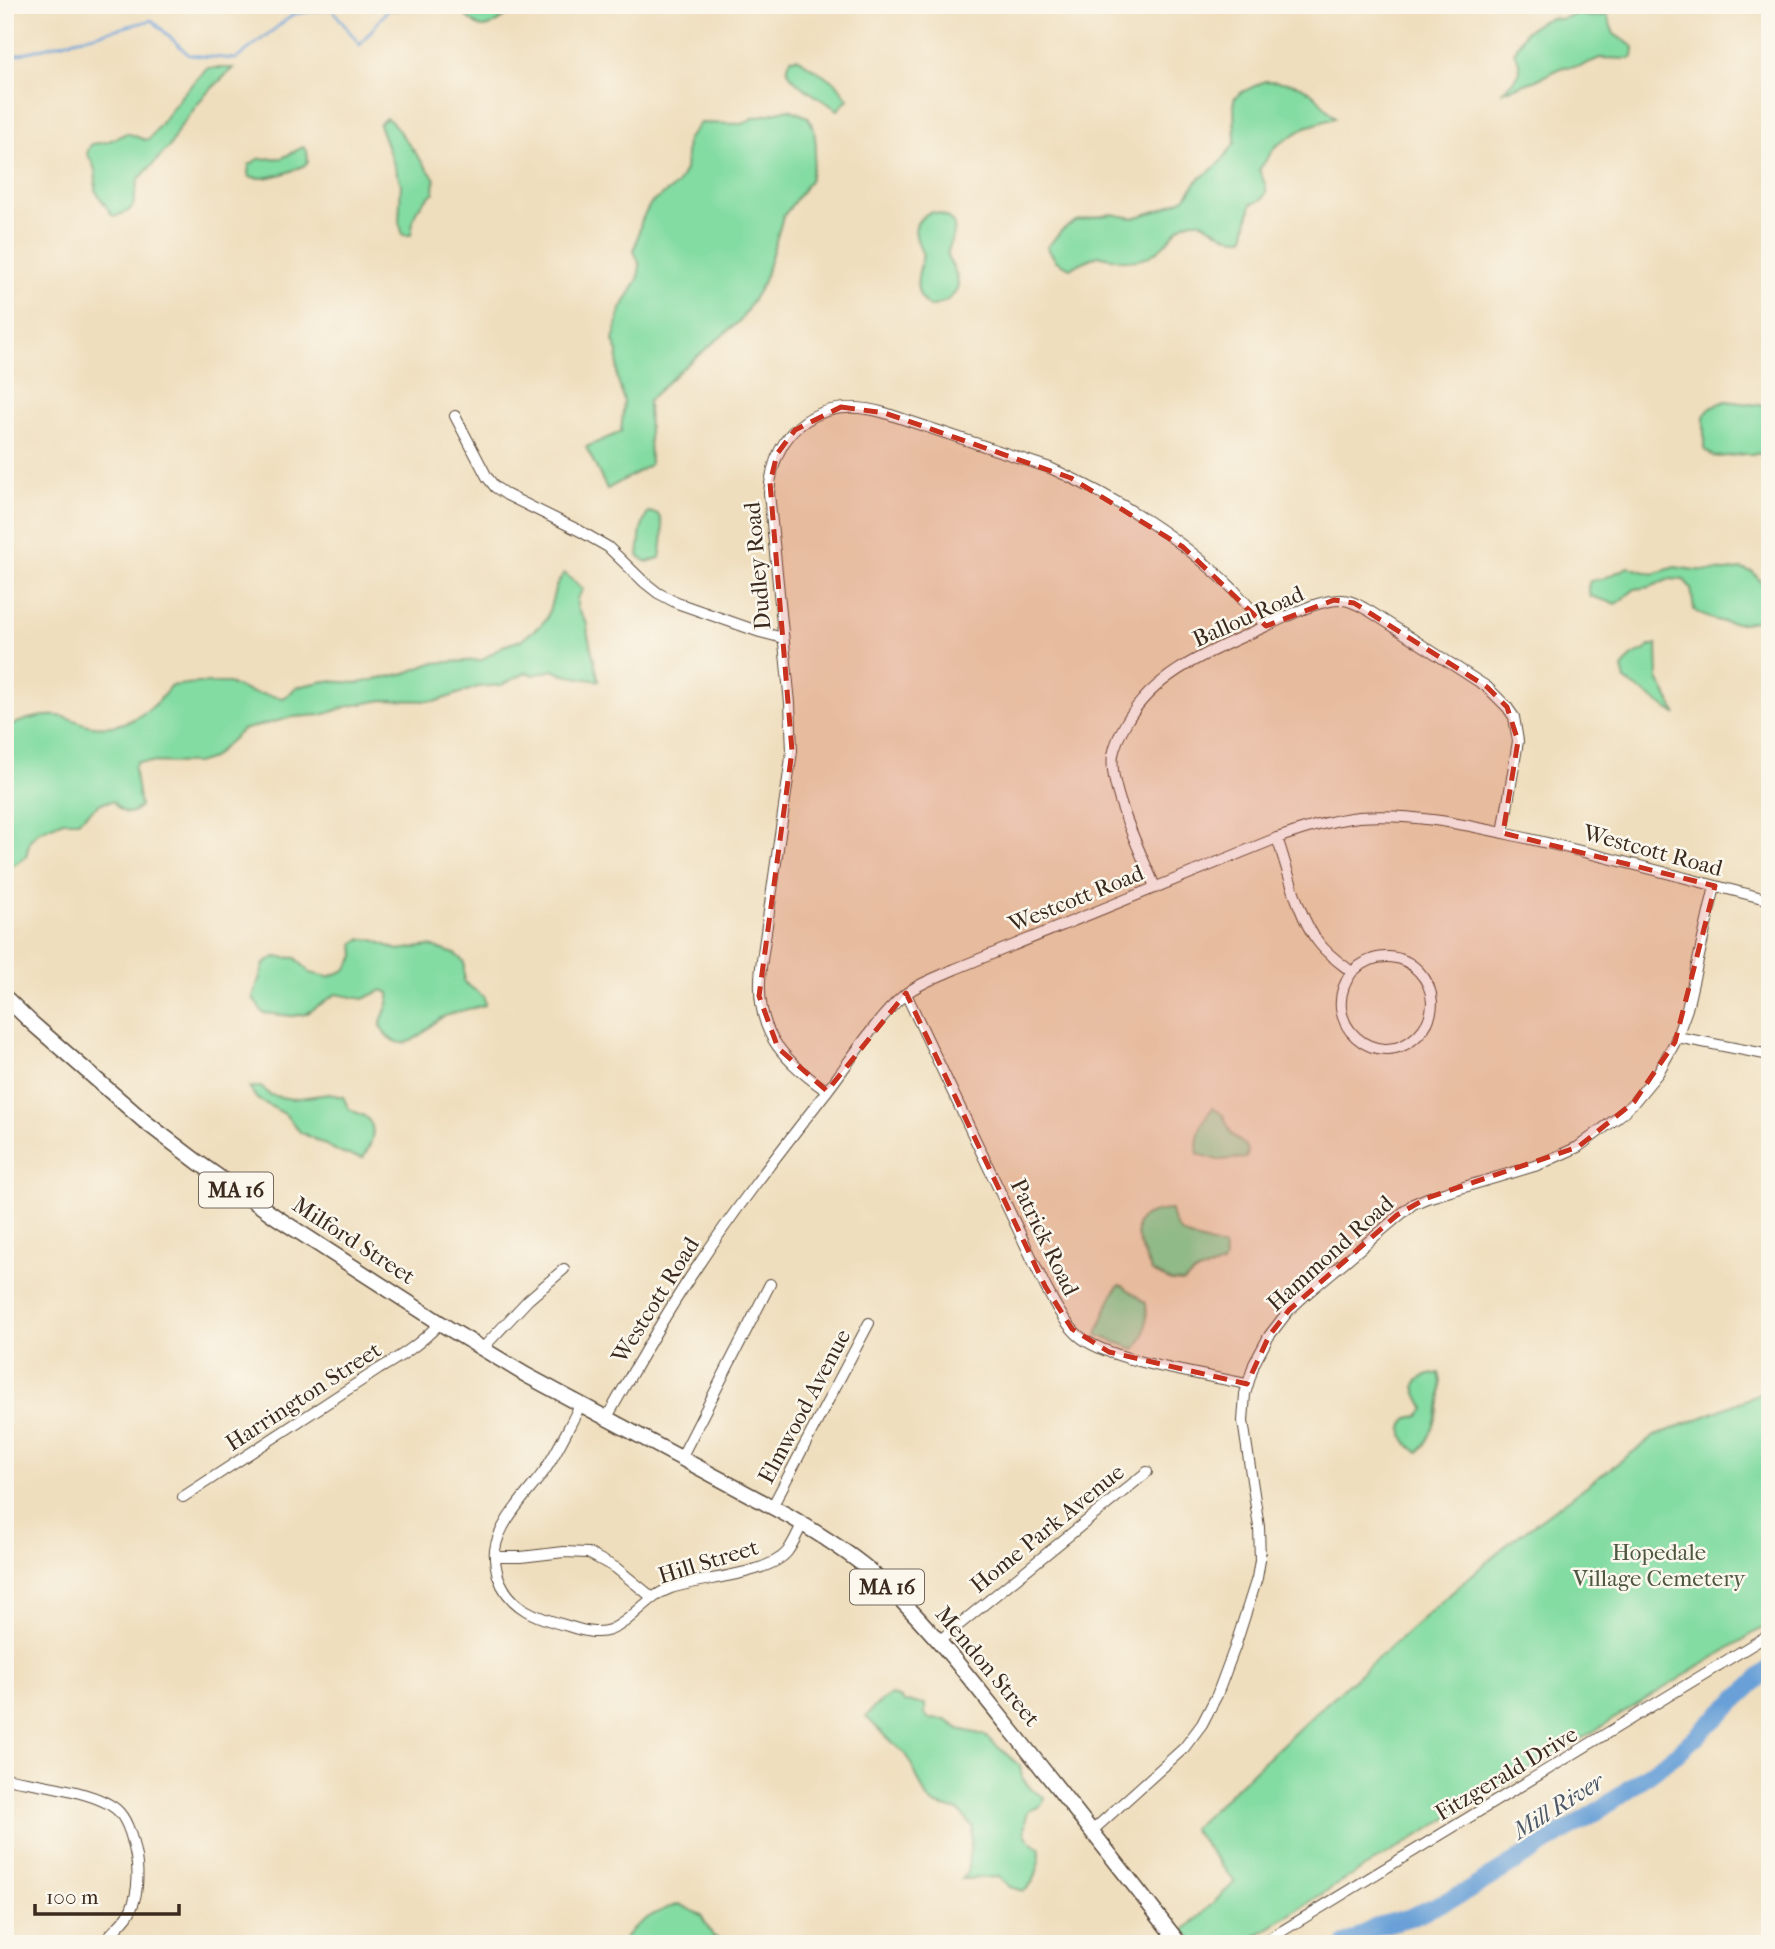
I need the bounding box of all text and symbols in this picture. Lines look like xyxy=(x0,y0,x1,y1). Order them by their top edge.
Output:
street label: Dudley Road xyxy=(738,500,777,631)
street label: Ballou Road xyxy=(1188,580,1308,653)
street label: Westcott Road xyxy=(1579,819,1726,882)
street label: Westcott Road xyxy=(1004,859,1148,938)
road number: MA 16 xyxy=(199,1172,273,1208)
street label: Patrick Road xyxy=(1005,1174,1085,1301)
street label: Hammond Road xyxy=(1262,1189,1399,1317)
street label: Milford Street xyxy=(287,1191,420,1290)
street label: Westcott Road xyxy=(605,1232,705,1369)
street label: Elmwood Avenue xyxy=(752,1325,856,1488)
street label: Harrington Street xyxy=(220,1336,386,1457)
street label: Home Park Avenue xyxy=(965,1458,1130,1599)
street label: Hill Street xyxy=(655,1533,762,1589)
park label: Hopedale Village Cemetery xyxy=(1572,1539,1746,1592)
road number: MA 16 xyxy=(850,1570,924,1604)
street label: Mendon Street xyxy=(930,1601,1046,1732)
street label: Fitzgerald Drive xyxy=(1430,1720,1582,1827)
water label: Mill River xyxy=(1506,1766,1611,1846)
scale bar xyxy=(35,1872,178,1916)
text: 100 m xyxy=(46,1885,99,1909)

